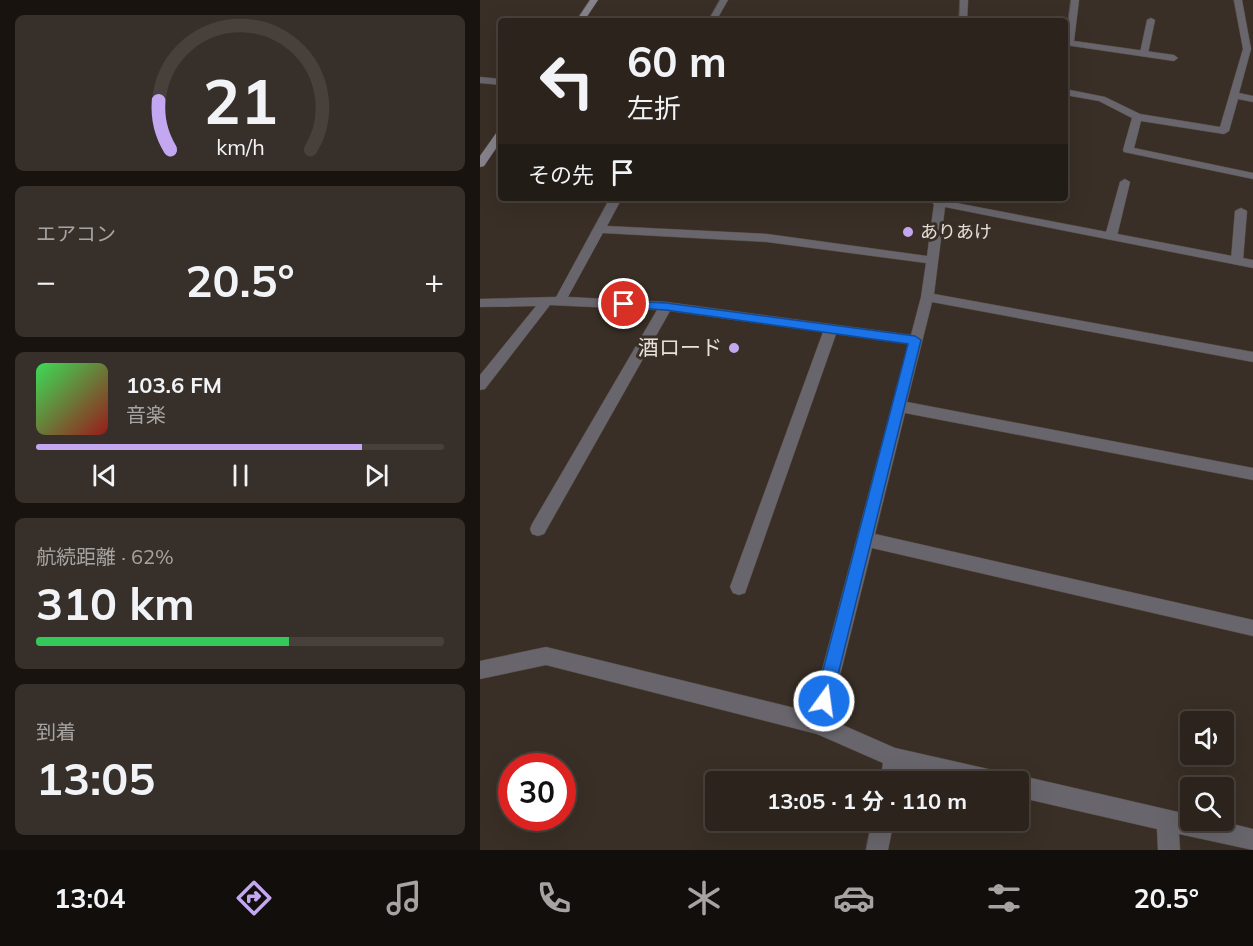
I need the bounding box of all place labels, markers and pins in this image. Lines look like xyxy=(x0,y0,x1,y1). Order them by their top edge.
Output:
place label: ありあけ xyxy=(920,220,992,243)
marker: ありあけ xyxy=(901,225,915,239)
pin xyxy=(598,278,649,329)
place label: 酒ロード xyxy=(638,334,722,360)
marker: 酒ロード xyxy=(727,341,741,355)

